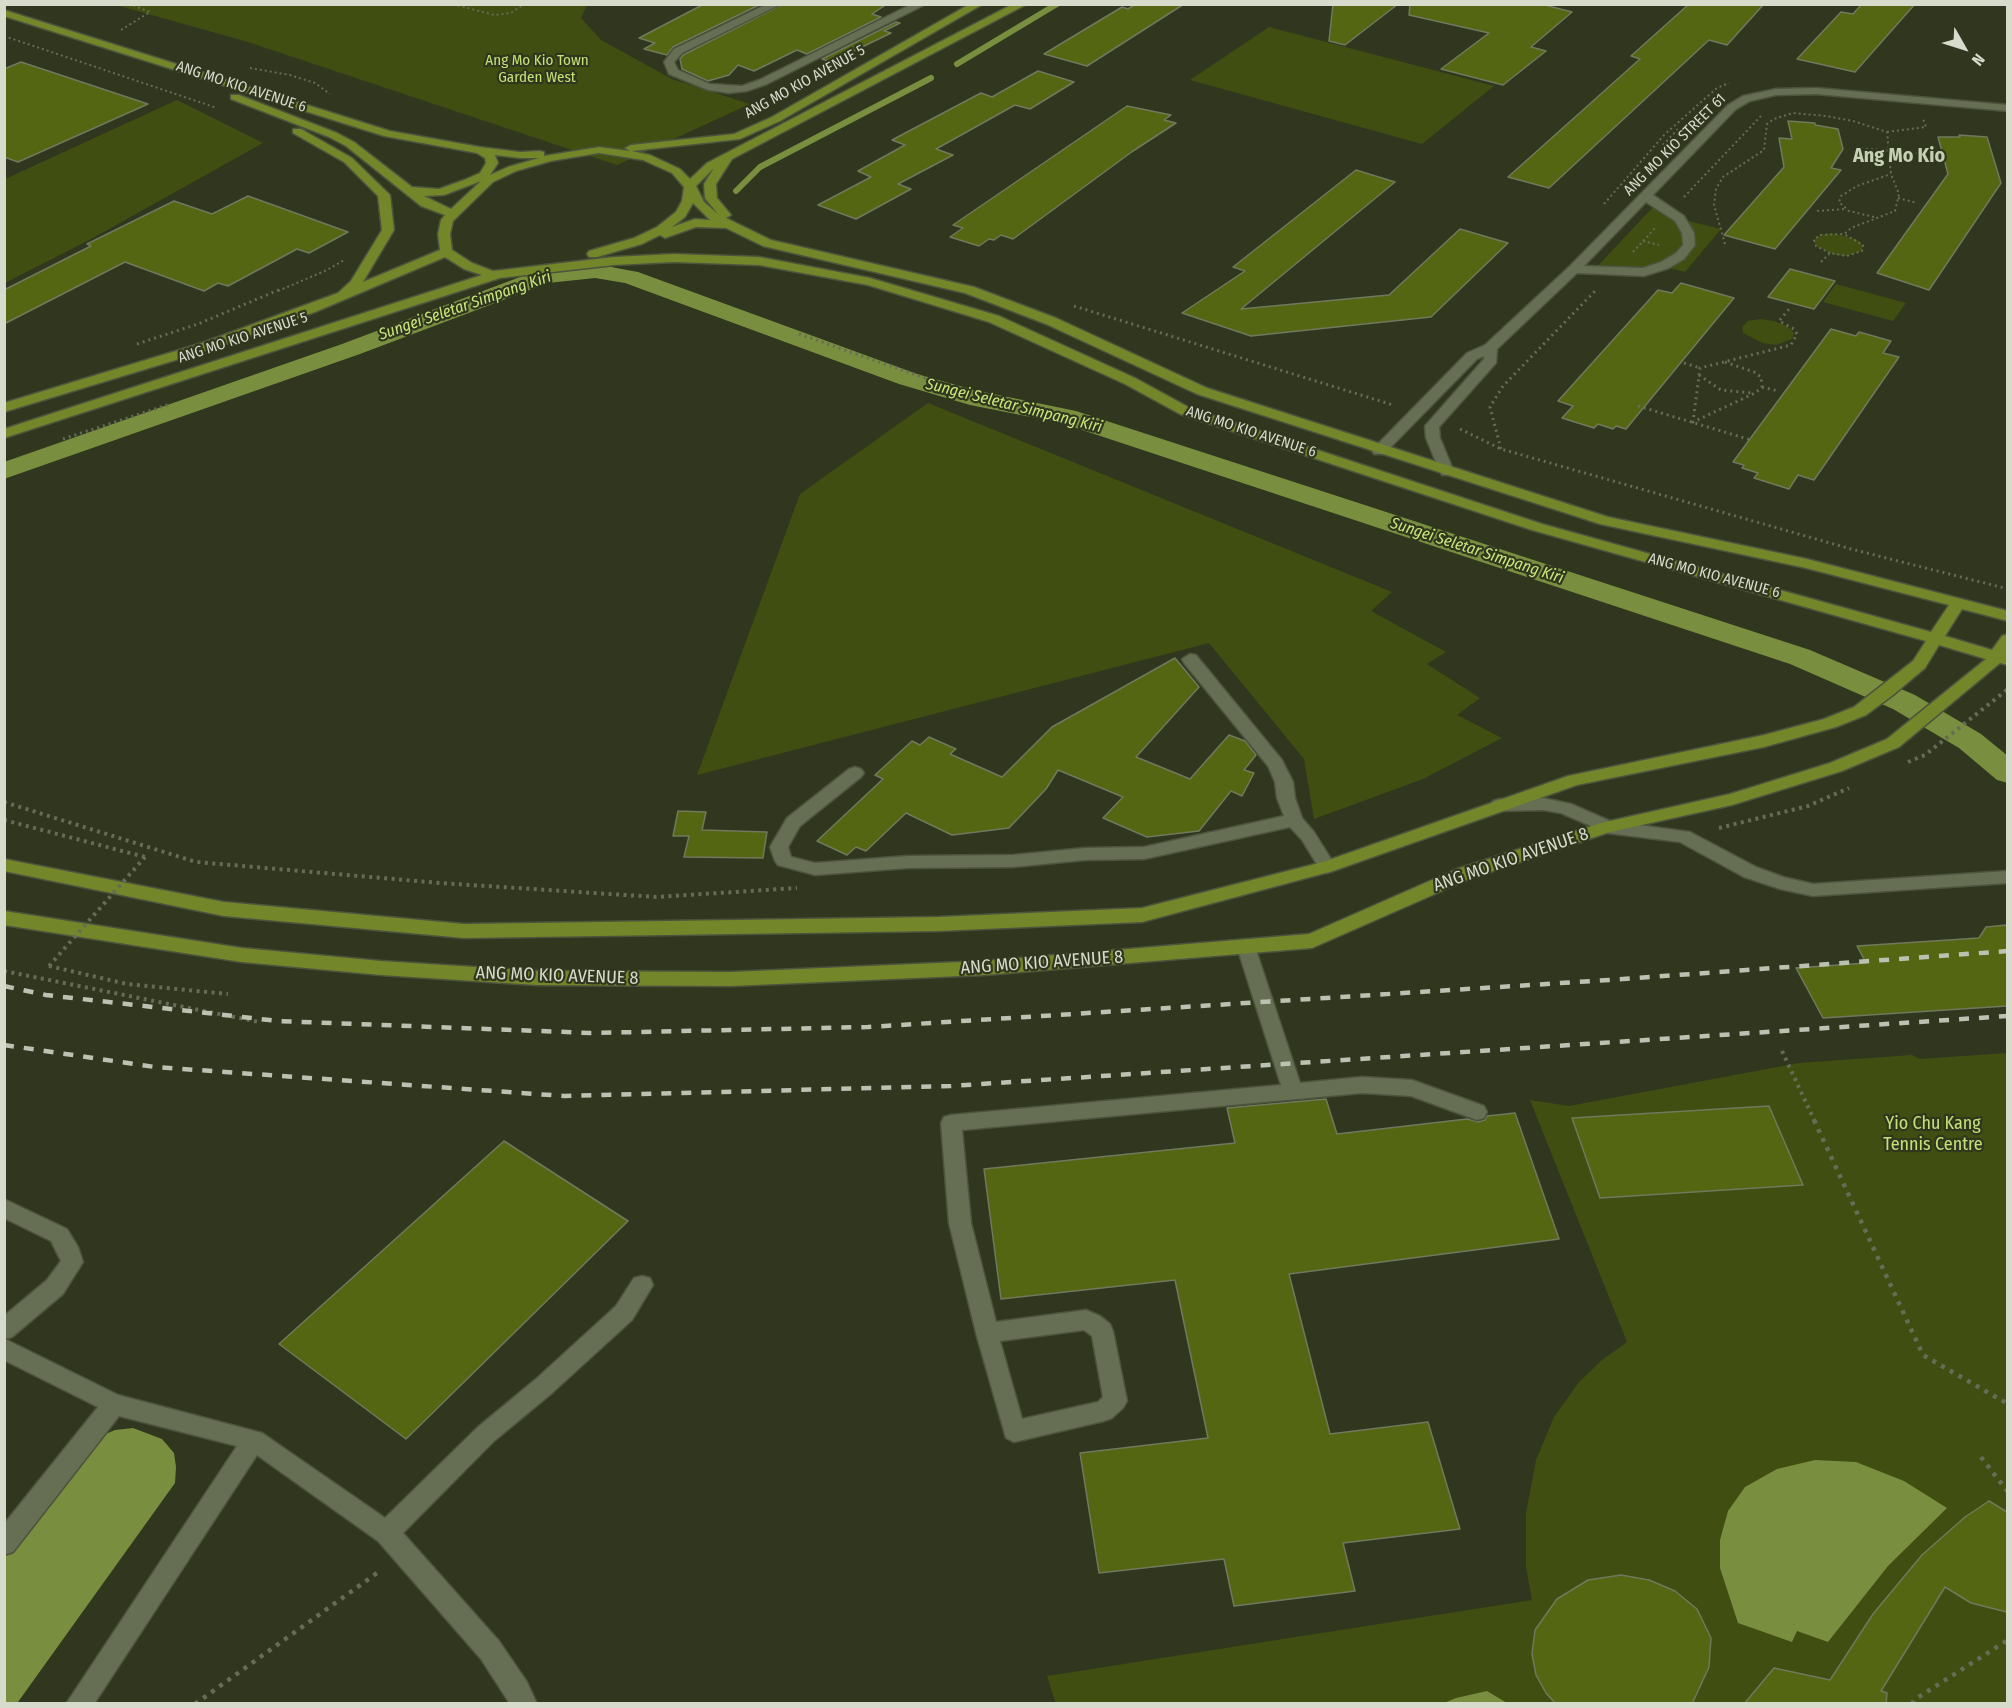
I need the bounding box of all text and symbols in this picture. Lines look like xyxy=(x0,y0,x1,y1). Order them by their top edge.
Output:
north arrow xyxy=(1934,18,1994,78)
street label: ANG MO KIO AVENUE 5 xyxy=(742,41,868,123)
text: N xyxy=(1968,50,1989,69)
park label: Ang Mo Kio Town Garden West xyxy=(485,52,589,87)
street label: ANG MO KIO AVENUE 6 xyxy=(174,57,308,117)
street label: ANG MO KIO STREET 61 xyxy=(1620,90,1730,200)
district label: Ang Mo Kio xyxy=(1853,144,1945,168)
water label: Sungei Seletar Simpang Kiri xyxy=(376,267,554,345)
street label: ANG MO KIO AVENUE 5 xyxy=(176,309,310,367)
water label: Sungei Seletar Simpang Kiri xyxy=(924,375,1104,437)
street label: ANG MO KIO AVENUE 6 xyxy=(1184,402,1318,462)
water label: Sungei Seletar Simpang Kiri xyxy=(1388,514,1566,588)
street label: ANG MO KIO AVENUE 6 xyxy=(1646,550,1782,602)
street label: ANG MO KIO AVENUE 8 xyxy=(1430,823,1592,897)
street label: ANG MO KIO AVENUE 8 xyxy=(960,947,1124,979)
street label: ANG MO KIO AVENUE 8 xyxy=(475,962,639,990)
park label: Yio Chu Kang Tennis Centre xyxy=(1883,1113,1983,1156)

